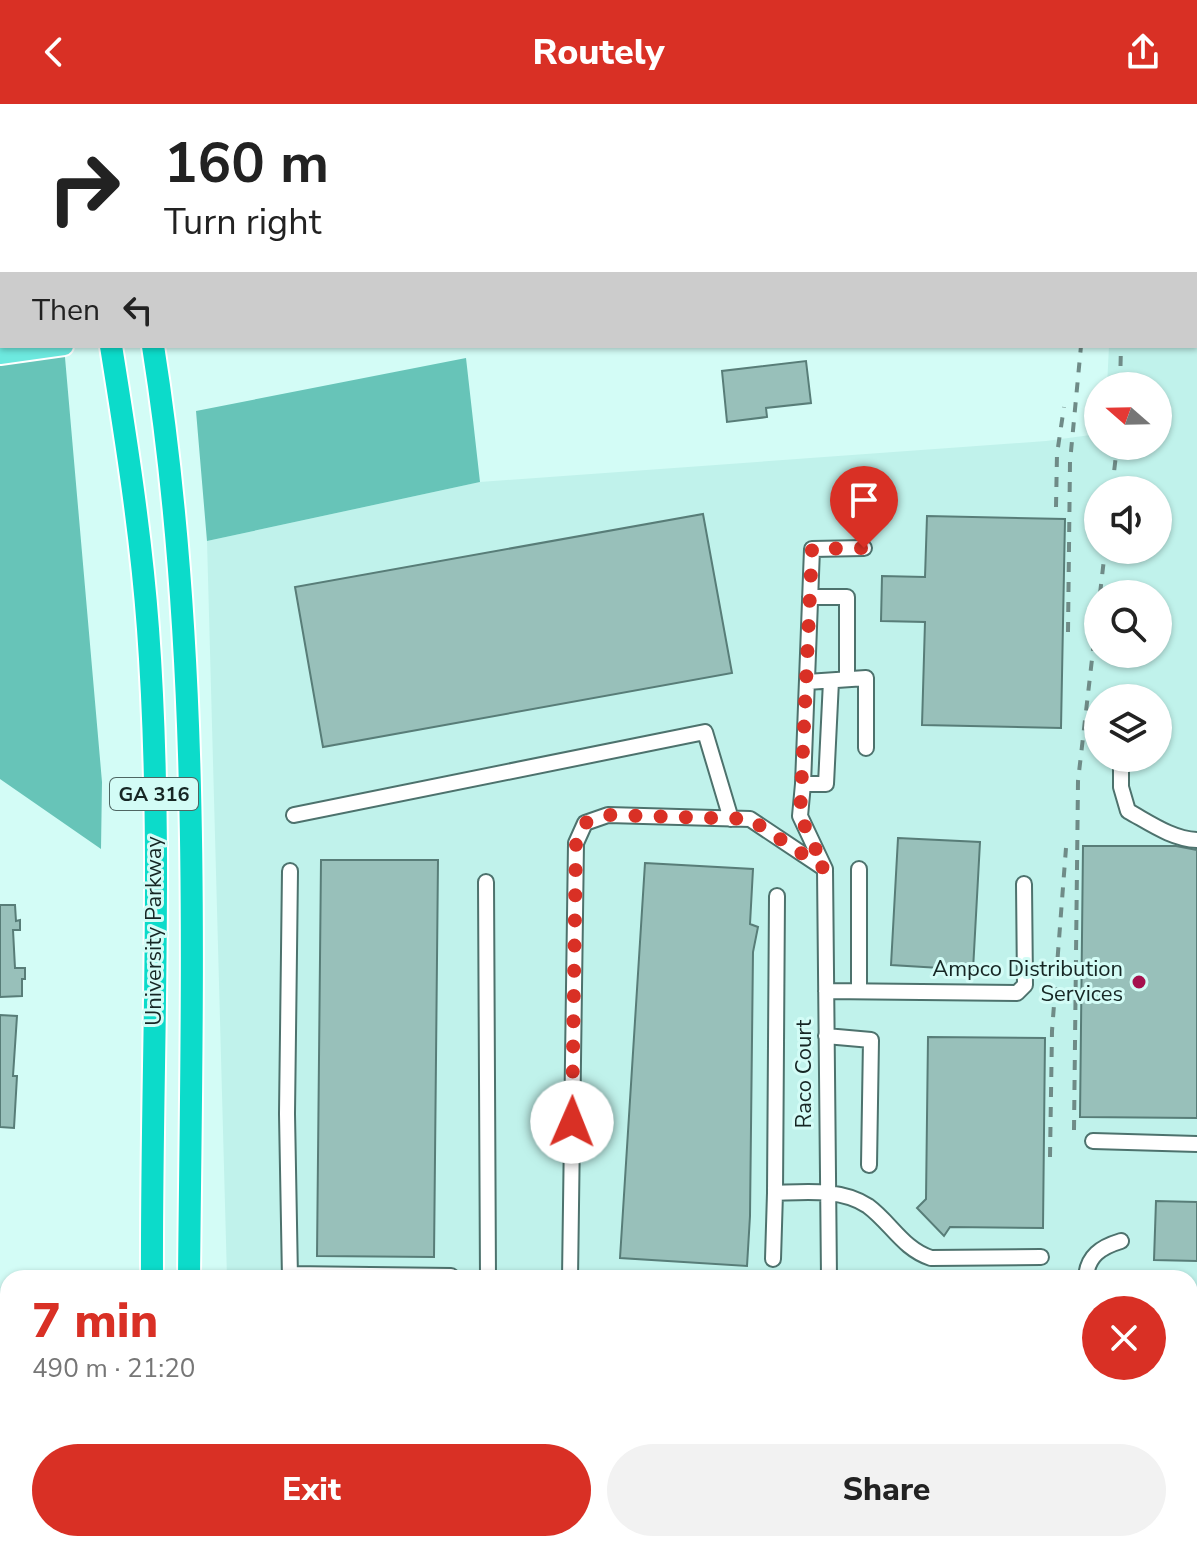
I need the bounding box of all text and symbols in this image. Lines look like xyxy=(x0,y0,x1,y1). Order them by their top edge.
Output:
text: Routely xyxy=(533,28,664,77)
icon: back xyxy=(32,30,76,74)
icon: share xyxy=(1121,30,1165,74)
text: 160 m xyxy=(164,125,329,202)
icon: right xyxy=(32,136,136,240)
text: Turn right xyxy=(164,198,321,247)
icon: left xyxy=(116,288,160,332)
text: Then xyxy=(32,290,100,331)
north arrow xyxy=(1084,372,1172,460)
map controls xyxy=(1084,372,1172,772)
pin xyxy=(830,466,898,548)
button: sound xyxy=(1084,476,1172,564)
icon: arrive xyxy=(842,478,886,522)
button: search xyxy=(1084,580,1172,668)
button: layers xyxy=(1084,684,1172,772)
road number: GA 316 xyxy=(110,778,198,810)
street label: University Parkway xyxy=(139,836,169,1026)
place label: Ampco Distribution Services xyxy=(932,954,1123,1009)
marker: Ampco Distribution Services xyxy=(1130,973,1148,991)
street label: Raco Court xyxy=(789,1019,819,1128)
position arrow xyxy=(530,1080,614,1164)
text: 7 min xyxy=(32,1288,158,1354)
button: close xyxy=(1082,1296,1166,1380)
text: 490 m · 21:20 xyxy=(32,1351,195,1386)
button: Exit xyxy=(32,1444,591,1536)
button: Share xyxy=(607,1444,1166,1536)

